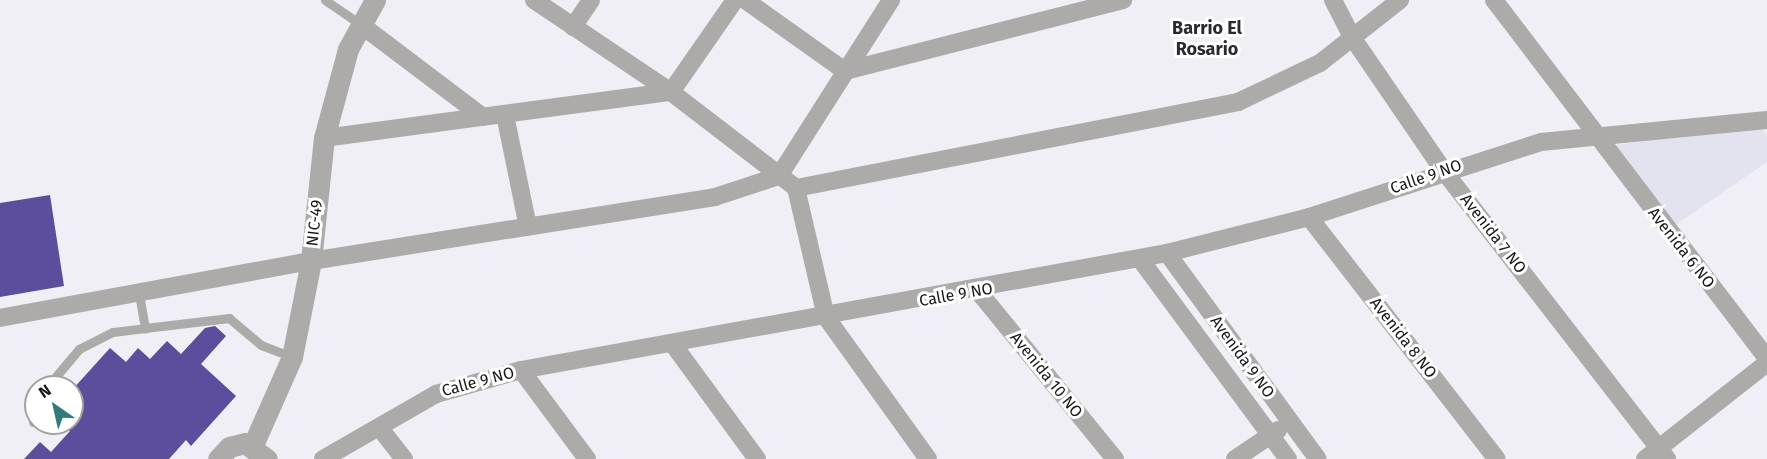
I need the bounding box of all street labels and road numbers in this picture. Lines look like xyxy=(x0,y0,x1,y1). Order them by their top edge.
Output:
street label: Calle 9 NO xyxy=(1388,156,1464,198)
street label: Avenida 7 NO xyxy=(1456,190,1530,278)
street label: NIC-49 xyxy=(303,199,327,247)
street label: Avenida 6 NO xyxy=(1644,204,1718,292)
street label: Calle 9 NO xyxy=(918,279,994,311)
street label: Avenida 8 NO xyxy=(1366,294,1440,382)
street label: Avenida 9 NO xyxy=(1206,312,1278,402)
street label: Avenida 10 NO xyxy=(1006,328,1086,422)
street label: Calle 9 NO xyxy=(440,363,516,401)

